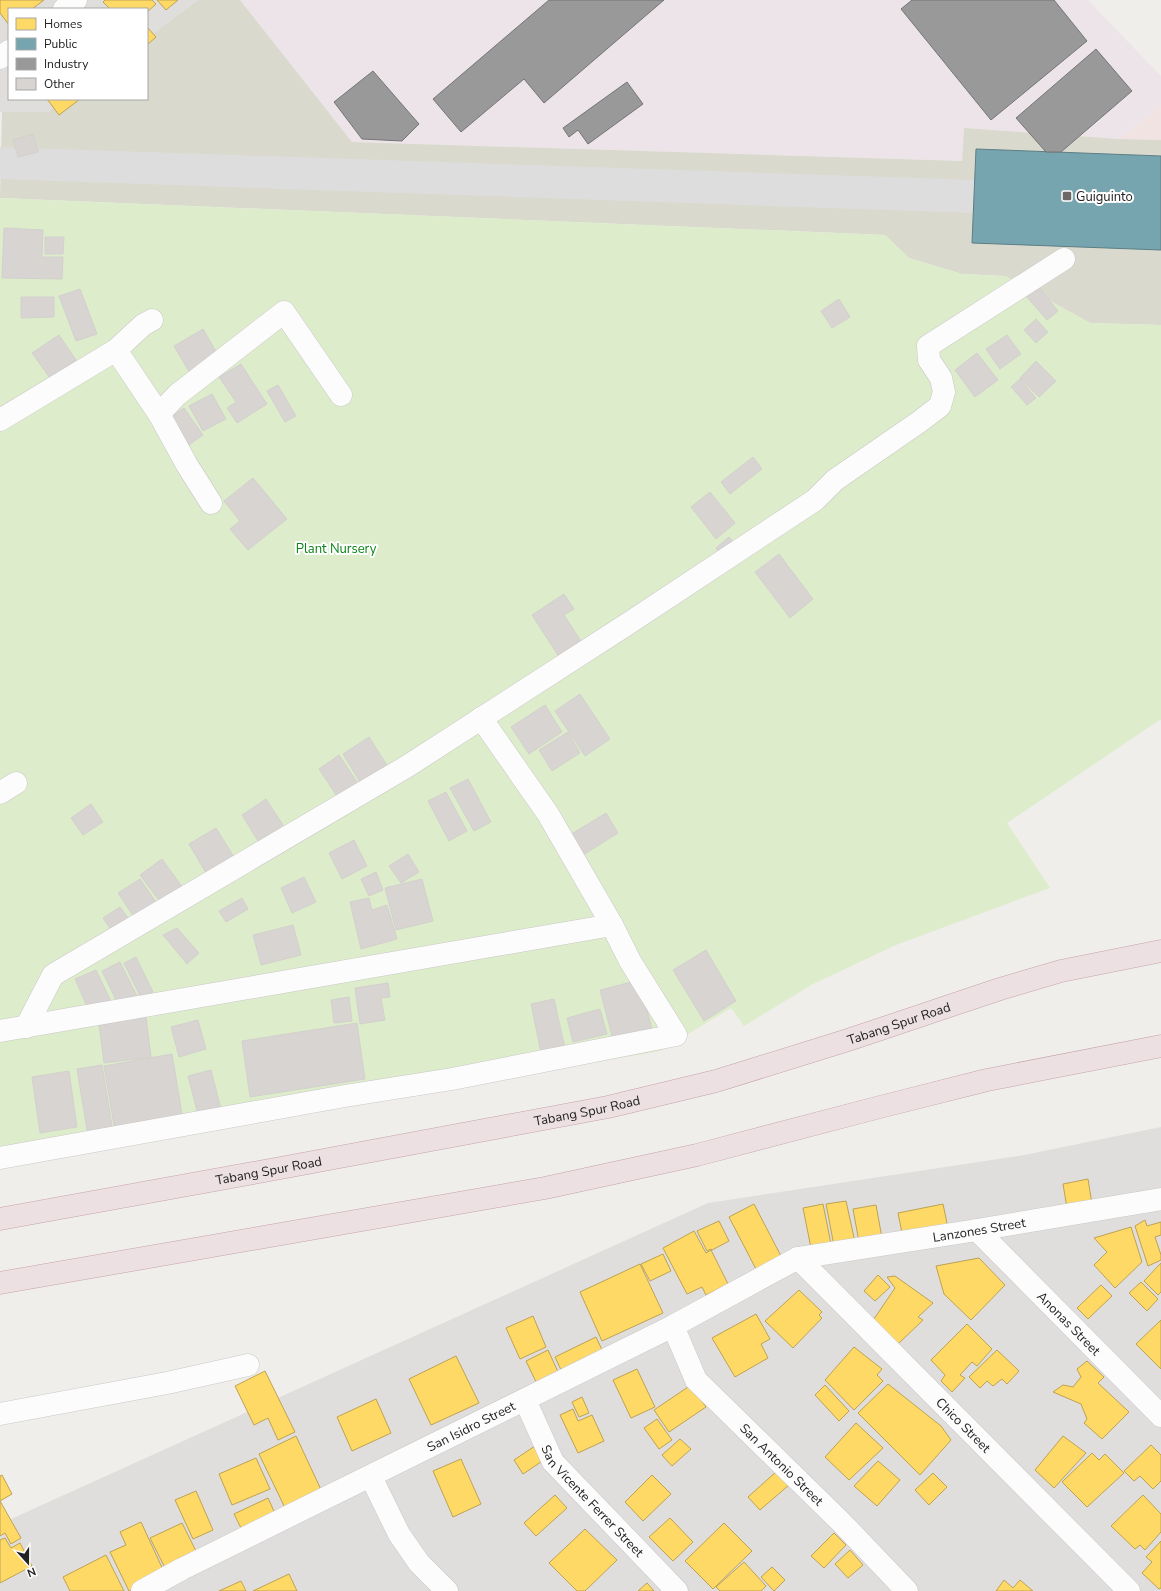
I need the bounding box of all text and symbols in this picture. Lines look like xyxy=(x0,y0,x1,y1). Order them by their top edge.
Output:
legend xyxy=(8,8,148,100)
text: Homes xyxy=(44,16,82,32)
text: Public xyxy=(44,36,78,52)
text: Industry xyxy=(44,56,89,72)
text: Other xyxy=(44,76,76,92)
place label: Guiguinto xyxy=(1076,188,1133,206)
marker: Guiguinto xyxy=(1061,190,1073,202)
park label: Plant Nursery xyxy=(296,540,377,558)
street label: Tabang Spur Road xyxy=(845,998,953,1050)
street label: Tabang Spur Road xyxy=(533,1092,642,1131)
street label: Tabang Spur Road xyxy=(214,1153,323,1190)
street label: Lanzones Street xyxy=(931,1214,1027,1247)
street label: Anonas Street xyxy=(1033,1288,1104,1360)
street label: Chico Street xyxy=(931,1394,995,1457)
street label: San Isidro Street xyxy=(424,1397,519,1456)
street label: San Antonio Street xyxy=(735,1420,827,1510)
street label: San Vicente Ferrer Street xyxy=(536,1442,648,1562)
north arrow xyxy=(8,1543,48,1583)
text: N xyxy=(25,1563,38,1580)

